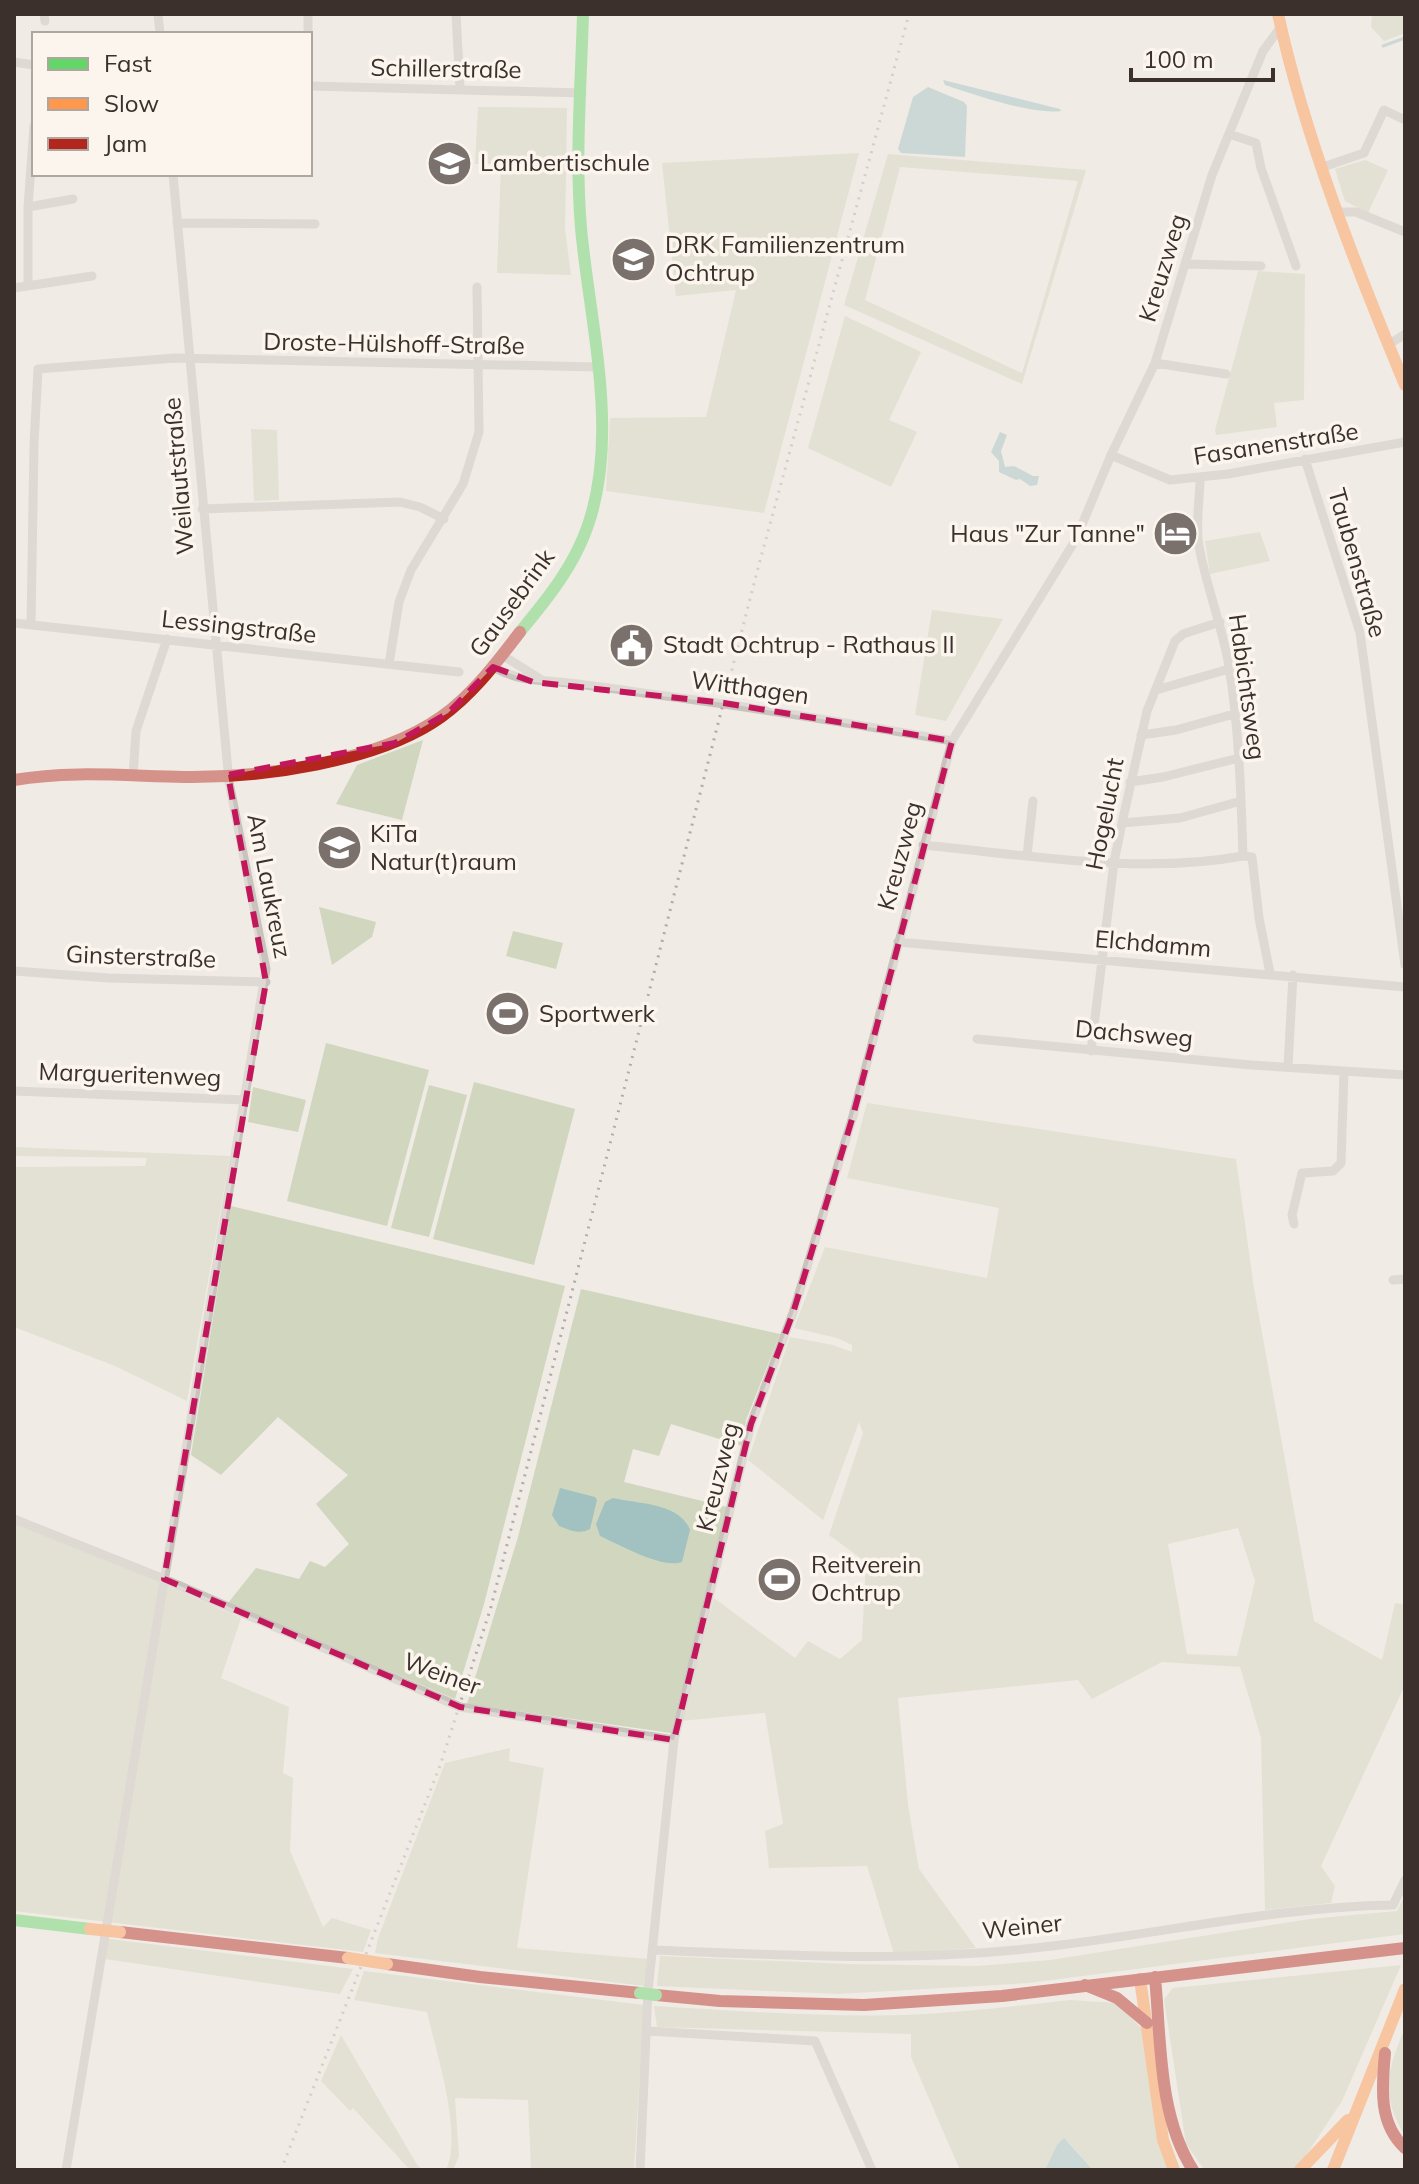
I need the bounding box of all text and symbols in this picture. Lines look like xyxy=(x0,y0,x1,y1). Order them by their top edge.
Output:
legend xyxy=(32,32,312,176)
scale bar xyxy=(1131,32,1273,82)
text: 100 m xyxy=(1143,44,1214,74)
text: Fast xyxy=(104,48,152,78)
street label: Schillerstraße xyxy=(370,52,522,84)
text: Slow xyxy=(104,88,159,118)
text: Jam xyxy=(104,128,147,158)
school or university icon: Lambertischule xyxy=(425,139,473,187)
place label: Lambertischule xyxy=(480,147,650,177)
street label: Kreuzweg xyxy=(1131,210,1193,325)
place label: DRK Familienzentrum Ochtrup xyxy=(665,229,905,287)
school or university icon: DRK Familienzentrum Ochtrup xyxy=(610,235,658,283)
street label: Droste-Hülshoff-Straße xyxy=(263,326,525,360)
street label: Weilautstraße xyxy=(156,396,200,556)
street label: Fasanenstraße xyxy=(1191,415,1360,471)
street label: Taubenstraße xyxy=(1322,485,1394,641)
hotel icon: Haus "Zur Tanne" xyxy=(1152,510,1200,558)
place label: Haus "Zur Tanne" xyxy=(950,518,1145,548)
street label: Gausebrink xyxy=(462,542,561,662)
street label: Lessingstraße xyxy=(160,603,318,649)
street label: Habichtsweg xyxy=(1223,612,1273,762)
public building icon: Stadt Ochtrup - Rathaus II xyxy=(608,621,656,669)
place label: Stadt Ochtrup - Rathaus II xyxy=(663,629,955,659)
street label: Witthagen xyxy=(689,664,811,710)
street label: Hogelucht xyxy=(1078,755,1130,872)
street label: Kreuzweg xyxy=(870,798,928,913)
street label: Am Laukreuz xyxy=(241,811,299,961)
place label: KiTa Natur(t)raum xyxy=(370,818,517,876)
school or university icon: KiTa Natur(t)raum xyxy=(315,824,363,872)
street label: Elchdamm xyxy=(1094,923,1213,963)
street label: Ginsterstraße xyxy=(65,938,217,974)
sports icon: Sportwerk xyxy=(484,990,532,1038)
place label: Sportwerk xyxy=(539,998,655,1028)
street label: Dachsweg xyxy=(1074,1013,1194,1053)
street label: Margueritenweg xyxy=(38,1056,222,1092)
street label: Kreuzweg xyxy=(689,1419,745,1534)
place label: Reitverein Ochtrup xyxy=(811,1549,922,1607)
sports icon: Reitverein Ochtrup xyxy=(756,1555,804,1603)
street label: Weiner xyxy=(400,1645,485,1701)
street label: Weiner xyxy=(981,1907,1063,1945)

